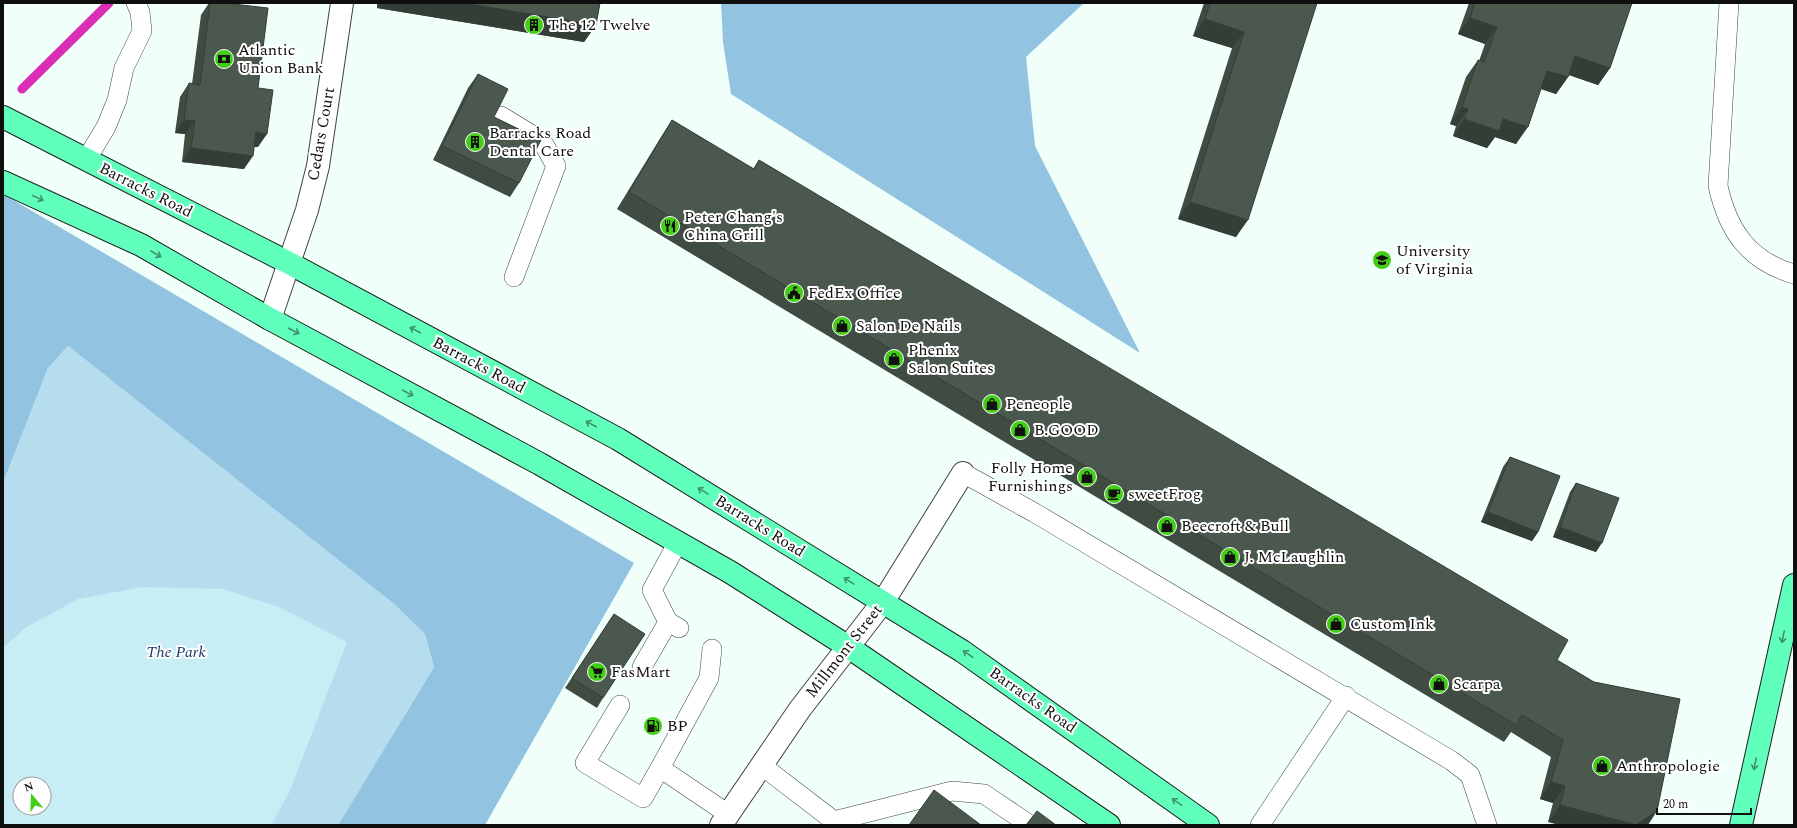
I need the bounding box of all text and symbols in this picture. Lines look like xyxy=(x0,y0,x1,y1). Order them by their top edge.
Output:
place label: The 12 Twelve xyxy=(548,13,651,37)
building icon: The 12 Twelve xyxy=(523,14,545,36)
place label: Atlantic Union Bank xyxy=(238,38,323,80)
bank icon: Atlantic Union Bank xyxy=(213,48,235,70)
street label: Cedars Court xyxy=(301,85,341,183)
place label: Barracks Road Dental Care xyxy=(489,121,591,163)
building icon: Barracks Road Dental Care xyxy=(464,131,486,153)
street label: Barracks Road xyxy=(95,156,197,224)
one-way arrow xyxy=(32,195,44,202)
place label: Peter Chang's China Grill xyxy=(684,205,783,247)
restaurant icon: Peter Chang's China Grill xyxy=(659,215,681,237)
place label: University of Virginia xyxy=(1396,239,1473,281)
school or university icon: University of Virginia xyxy=(1371,249,1393,271)
one-way arrow xyxy=(150,250,162,258)
place label: FedEx Office xyxy=(808,281,901,305)
public building icon: FedEx Office xyxy=(783,282,805,304)
place label: Salon De Nails xyxy=(856,314,960,338)
shop icon: Salon De Nails xyxy=(831,315,853,337)
one-way arrow xyxy=(409,326,421,334)
one-way arrow xyxy=(287,328,299,336)
street label: Barracks Road xyxy=(428,330,530,400)
place label: Phenix Salon Suites xyxy=(908,338,994,380)
shop icon: Phenix Salon Suites xyxy=(883,348,905,370)
one-way arrow xyxy=(402,389,414,397)
place label: Peneople xyxy=(1006,392,1071,416)
shop icon: Peneople xyxy=(981,393,1003,415)
place label: B.GOOD xyxy=(1034,418,1099,442)
shop icon: B.GOOD xyxy=(1009,419,1031,441)
one-way arrow xyxy=(585,420,597,428)
place label: Folly Home Furnishings xyxy=(988,456,1073,498)
shop icon: Folly Home Furnishings xyxy=(1076,466,1098,488)
place label: sweetFrog xyxy=(1128,482,1201,506)
cafe icon: sweetFrog xyxy=(1103,483,1125,505)
one-way arrow xyxy=(698,487,709,495)
street label: Barracks Road xyxy=(710,489,810,563)
place label: Beecroft & Bull xyxy=(1181,514,1289,538)
shop icon: Beecroft & Bull xyxy=(1156,515,1178,537)
place label: J. McLaughlin xyxy=(1244,545,1344,569)
shop icon: J. McLaughlin xyxy=(1219,546,1241,568)
one-way arrow xyxy=(843,577,855,585)
street label: Millmont Street xyxy=(800,599,888,703)
place label: Custom Ink xyxy=(1350,612,1434,636)
shop icon: Custom Ink xyxy=(1325,613,1347,635)
one-way arrow xyxy=(1778,630,1786,643)
park label: The Park xyxy=(146,640,206,664)
one-way arrow xyxy=(963,650,974,658)
place label: FasMart xyxy=(611,660,671,684)
supermarket icon: FasMart xyxy=(586,661,608,683)
street label: Barracks Road xyxy=(984,661,1082,739)
place label: Scarpa xyxy=(1453,672,1501,696)
shop icon: Scarpa xyxy=(1428,673,1450,695)
place label: BP xyxy=(667,714,688,738)
fuel station icon: BP xyxy=(642,715,664,737)
place label: Anthropologie xyxy=(1616,754,1720,778)
shop icon: Anthropologie xyxy=(1591,755,1613,777)
one-way arrow xyxy=(1751,757,1759,770)
north arrow xyxy=(12,776,52,816)
text: N xyxy=(22,778,36,797)
scale bar xyxy=(1657,790,1751,816)
text: 20 m xyxy=(1663,795,1688,814)
one-way arrow xyxy=(1171,798,1182,806)

